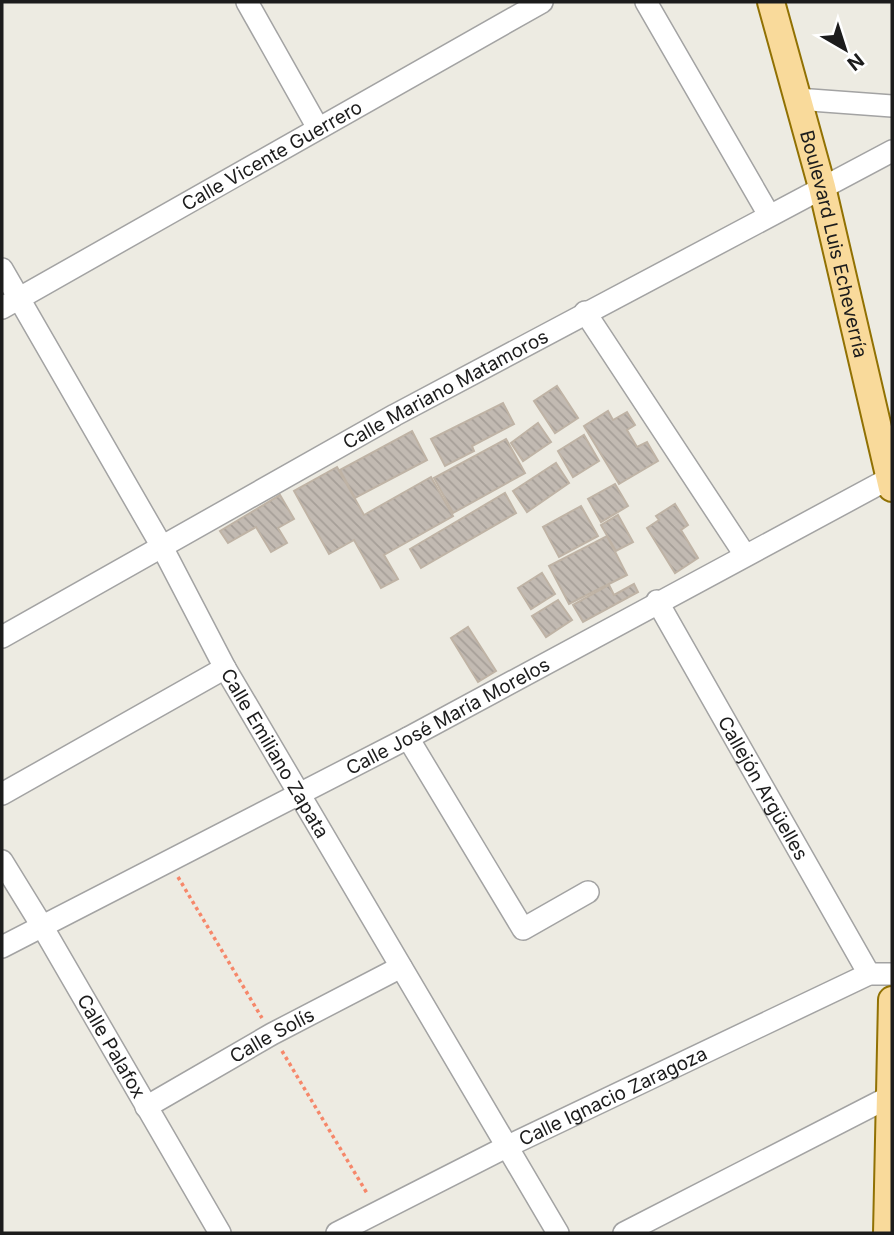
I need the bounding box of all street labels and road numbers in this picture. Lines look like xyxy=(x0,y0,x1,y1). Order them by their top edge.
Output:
street label: Calle Vicente Guerrero xyxy=(178,95,366,216)
street label: Boulevard Luis Echeverría xyxy=(795,128,872,360)
street label: Calle Mariano Matamoros xyxy=(339,325,552,454)
street label: Calle José María Morelos xyxy=(342,653,554,780)
street label: Calle Emiliano Zapata xyxy=(216,664,334,842)
street label: Callejón Argüelles xyxy=(713,712,813,864)
street label: Calle Palafox xyxy=(72,990,150,1102)
street label: Calle Solís xyxy=(226,1003,318,1068)
street label: Calle Ignacio Zaragoza xyxy=(515,1042,711,1151)

